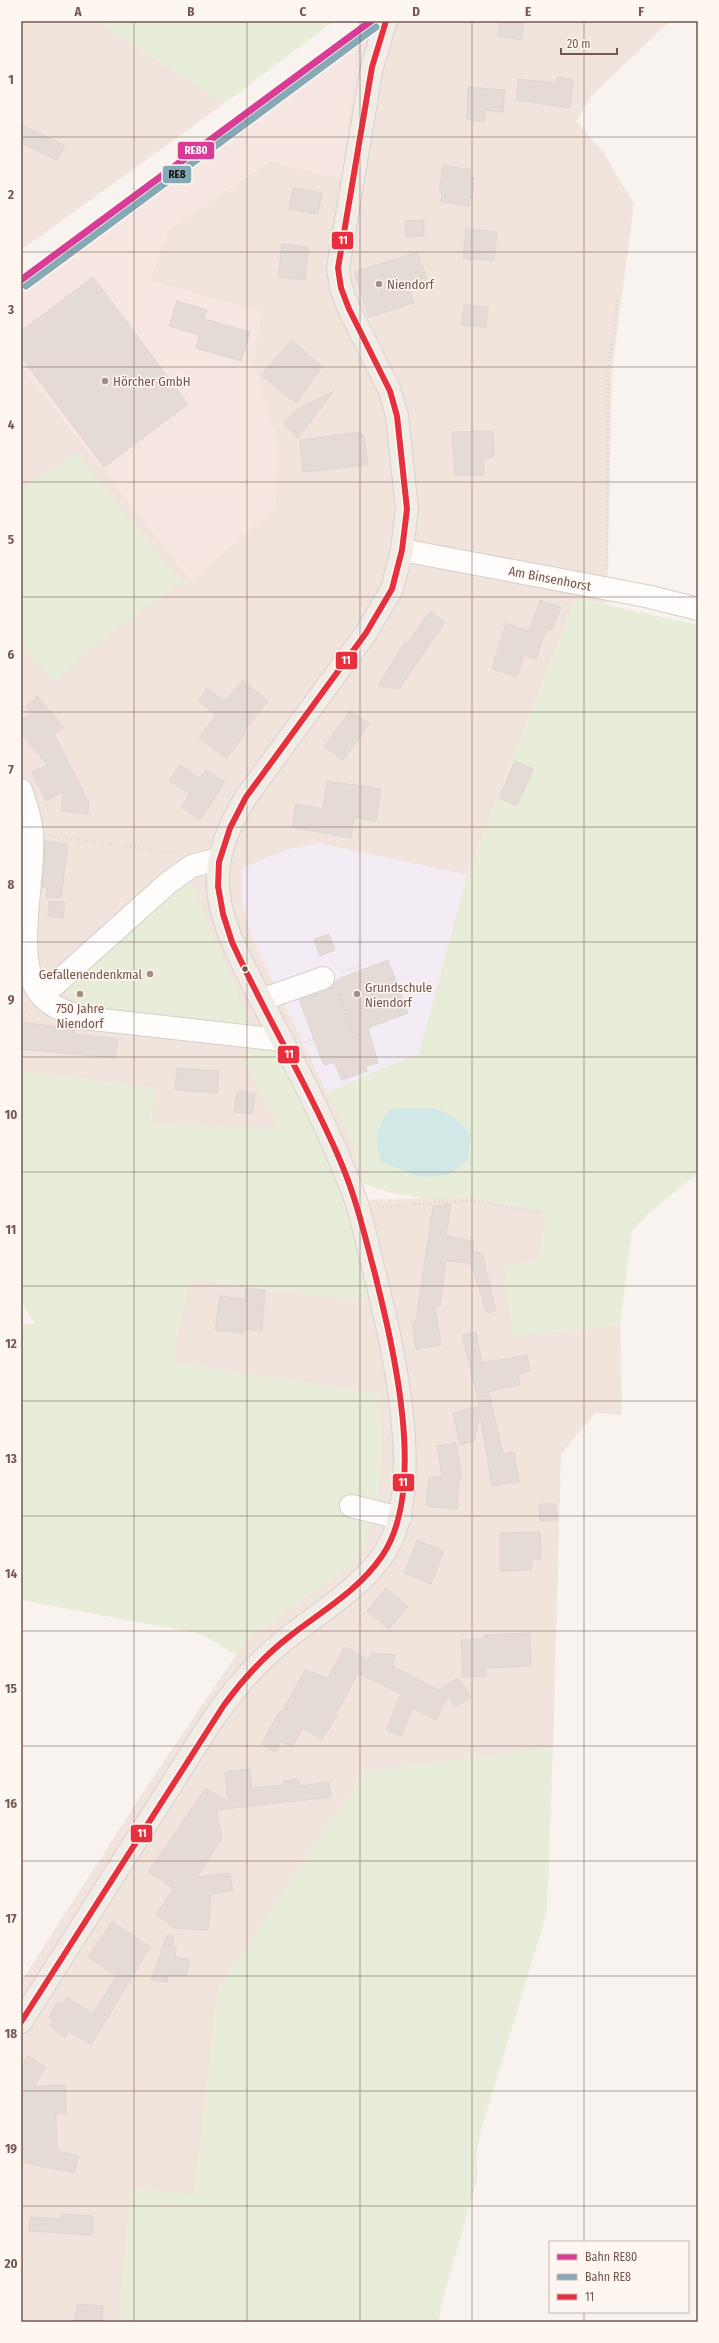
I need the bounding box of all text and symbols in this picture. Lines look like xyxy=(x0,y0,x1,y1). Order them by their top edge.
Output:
text: A xyxy=(73,4,82,19)
text: B xyxy=(187,4,195,19)
text: C xyxy=(300,4,307,19)
text: D xyxy=(412,4,420,19)
text: E xyxy=(525,4,531,19)
text: F xyxy=(638,4,644,19)
scale bar xyxy=(561,30,617,56)
text: 20 m xyxy=(567,37,591,51)
text: 1 xyxy=(8,72,14,87)
line badge: RE80 xyxy=(177,141,215,160)
text: RE80 xyxy=(184,144,208,157)
line badge: RE8 xyxy=(162,165,192,184)
text: RE8 xyxy=(168,168,186,181)
text: 2 xyxy=(7,187,14,202)
line badge: 11 xyxy=(331,231,354,250)
text: 11 xyxy=(338,234,348,247)
place label: Niendorf xyxy=(387,277,435,292)
marker: Niendorf xyxy=(374,279,384,289)
text: 3 xyxy=(7,302,14,317)
place label: Hörcher GmbH xyxy=(113,374,191,389)
marker: Hörcher GmbH xyxy=(100,376,110,386)
text: 4 xyxy=(8,417,15,432)
text: 5 xyxy=(8,532,14,547)
street label: Am Binsenhorst xyxy=(507,563,593,594)
text: 6 xyxy=(8,647,15,662)
line badge: 11 xyxy=(335,651,358,670)
text: 11 xyxy=(341,654,351,667)
text: 7 xyxy=(8,762,14,777)
text: 8 xyxy=(8,877,15,892)
unlabelled marker xyxy=(240,964,250,974)
place label: Gefallenendenkmal xyxy=(39,967,143,982)
marker: Gefallenendenkmal xyxy=(145,969,155,979)
place label: Grundschule Niendorf xyxy=(365,980,432,1010)
marker: 750 Jahre Niendorf xyxy=(75,989,85,999)
marker: Grundschule Niendorf xyxy=(352,989,362,999)
text: 9 xyxy=(8,992,15,1007)
place label: 750 Jahre Niendorf xyxy=(56,1001,104,1031)
line badge: 11 xyxy=(277,1045,300,1064)
text: 11 xyxy=(284,1048,294,1061)
text: 10 xyxy=(5,1107,17,1122)
text: 11 xyxy=(6,1222,16,1237)
text: 12 xyxy=(5,1336,17,1351)
text: 13 xyxy=(5,1451,17,1466)
line badge: 11 xyxy=(392,1473,415,1492)
text: 11 xyxy=(398,1476,408,1489)
text: 14 xyxy=(5,1566,17,1581)
text: 15 xyxy=(5,1681,17,1696)
text: 16 xyxy=(5,1796,17,1811)
line badge: 11 xyxy=(130,1824,153,1843)
text: 11 xyxy=(137,1827,147,1840)
text: 17 xyxy=(5,1911,17,1926)
text: 18 xyxy=(5,2026,17,2041)
text: 19 xyxy=(5,2141,17,2156)
legend xyxy=(549,2241,689,2313)
text: Bahn RE80 xyxy=(585,2250,637,2264)
text: 20 xyxy=(3,2256,18,2271)
text: Bahn RE8 xyxy=(585,2270,631,2284)
text: 11 xyxy=(585,2290,594,2304)

